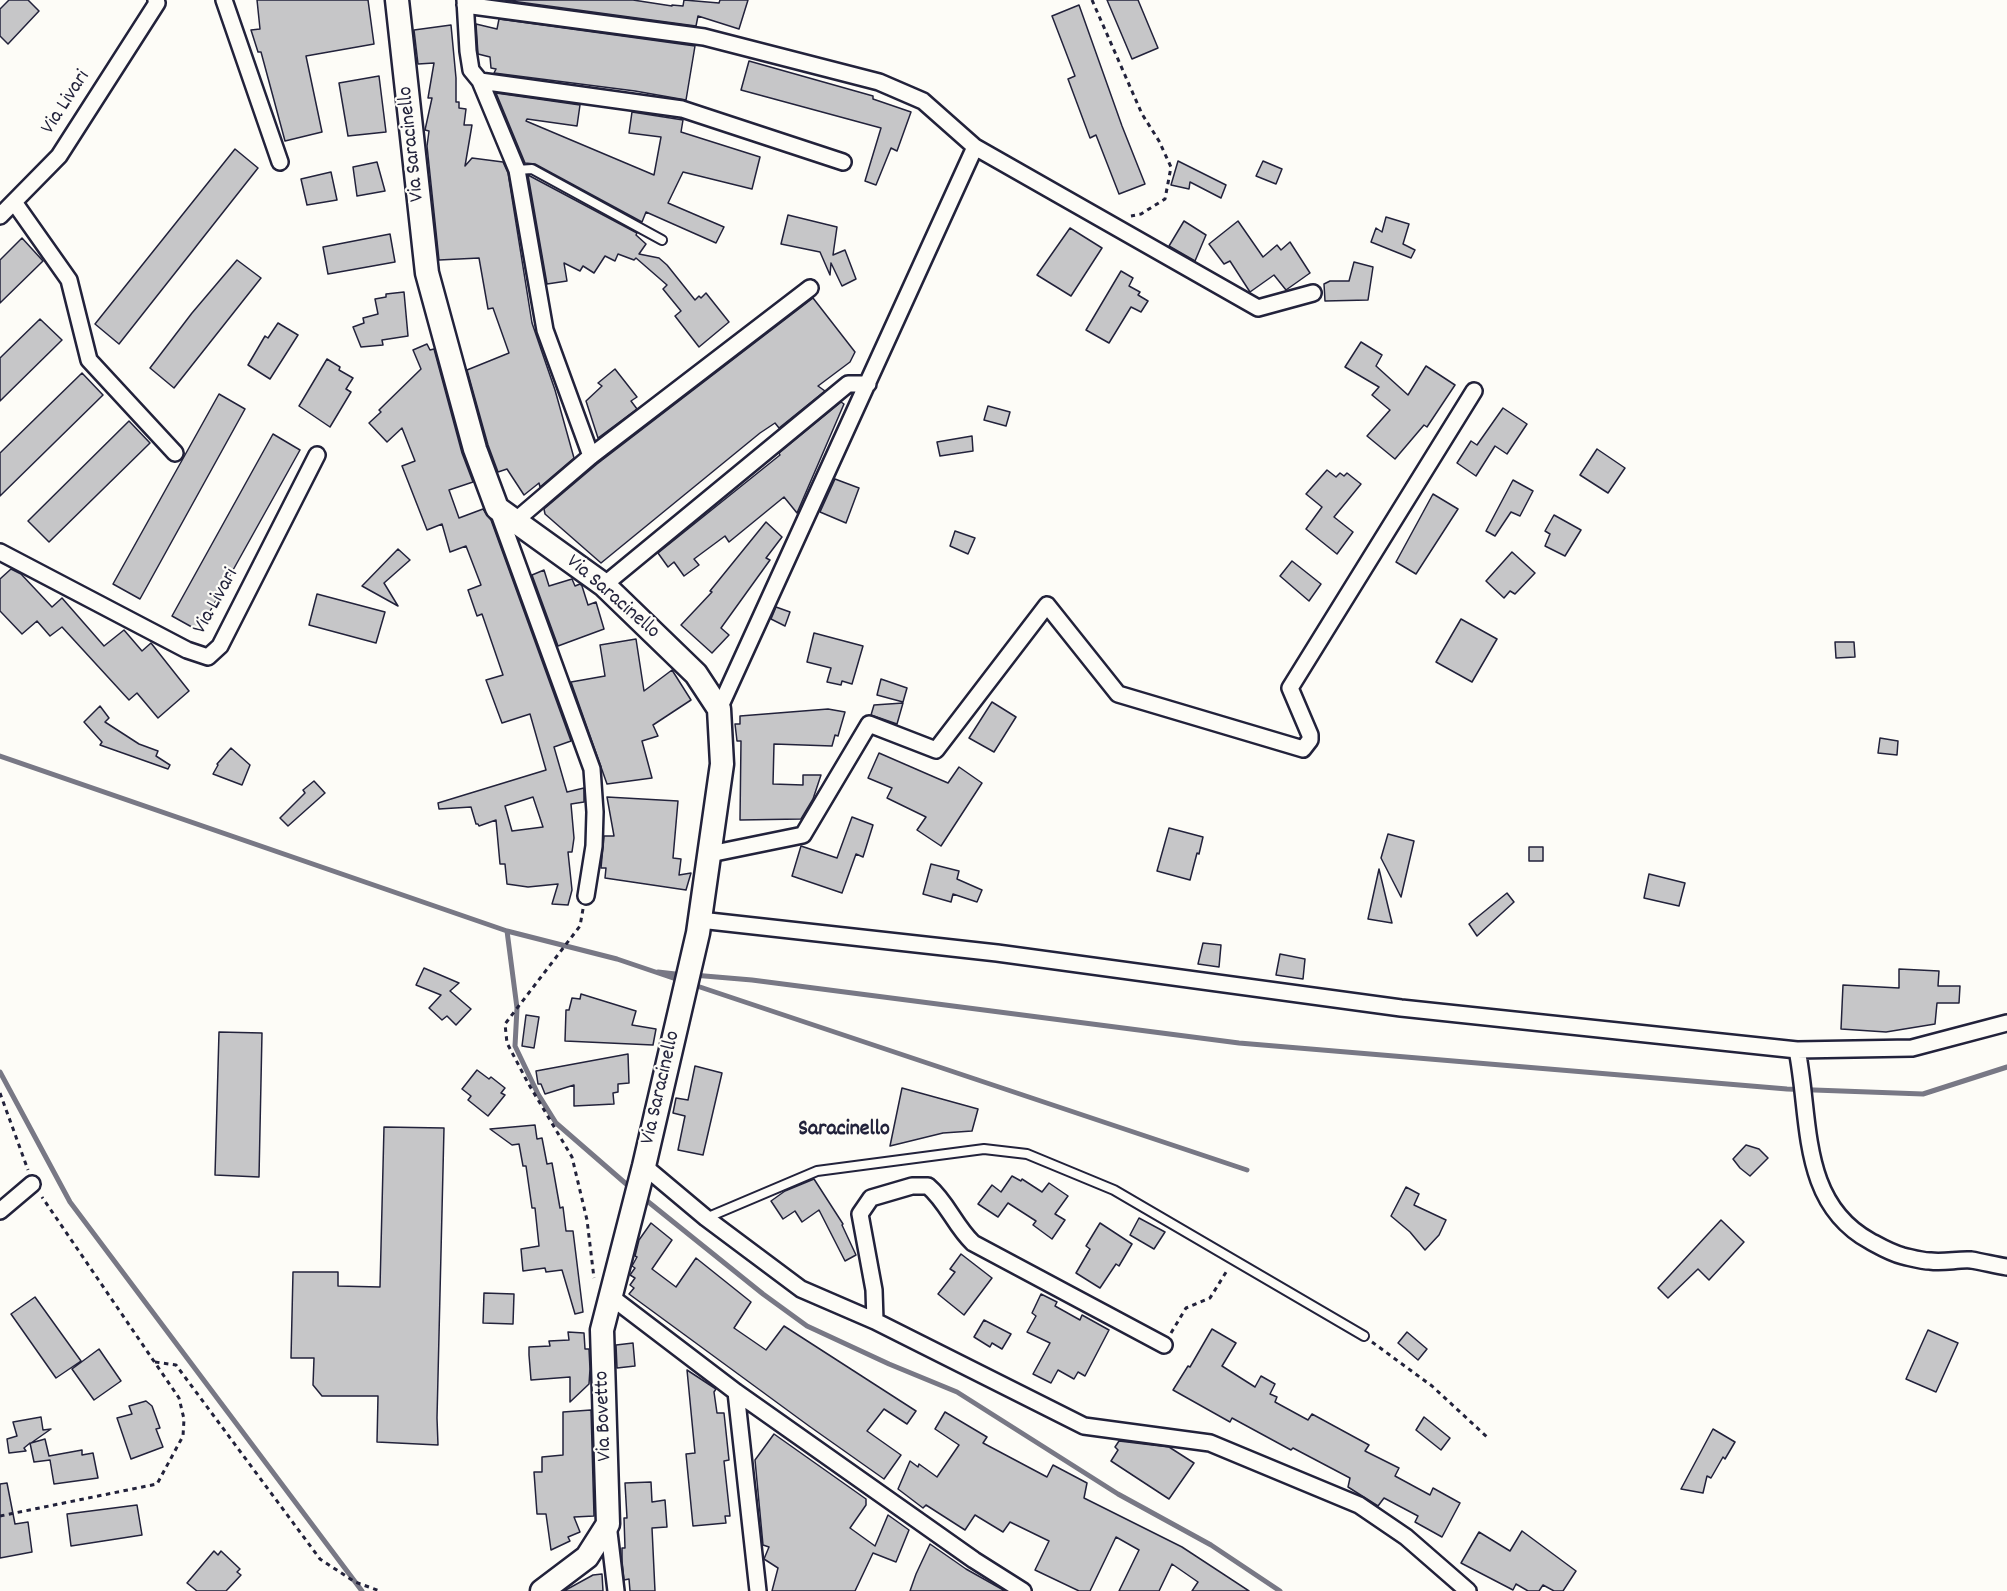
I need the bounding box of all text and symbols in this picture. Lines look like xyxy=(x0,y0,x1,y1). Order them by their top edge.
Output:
street label: Via Livari xyxy=(37,66,97,140)
street label: Via Saracinello xyxy=(394,85,432,203)
street label: Via Saracinello xyxy=(560,550,664,646)
street label: Via Livari xyxy=(189,565,245,639)
street label: Via Saracinello xyxy=(637,1029,687,1147)
district label: Saracinello xyxy=(798,1118,890,1144)
street label: Via Bovetto xyxy=(591,1370,619,1462)

